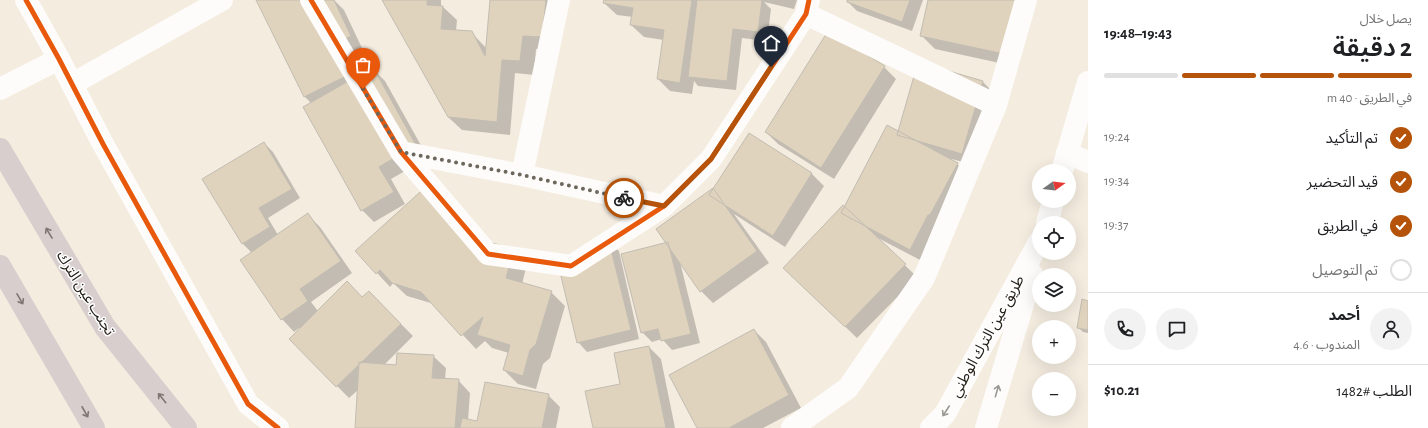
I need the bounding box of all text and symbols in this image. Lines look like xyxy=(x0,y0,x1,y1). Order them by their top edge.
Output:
text: يصل خلال xyxy=(1360,13,1412,26)
pin xyxy=(754,26,788,67)
text: 19:43–19:48 xyxy=(1104,26,1172,41)
icon: home xyxy=(760,32,782,54)
text: 2 دقيقة xyxy=(1333,35,1412,61)
pin xyxy=(346,48,380,89)
icon: bag xyxy=(352,54,374,76)
text: في الطريق · 40 m xyxy=(1327,92,1412,105)
icon: check xyxy=(1390,127,1412,149)
text: 19:24 xyxy=(1104,131,1130,144)
text: تم التأكيد xyxy=(1325,131,1378,146)
north arrow xyxy=(1032,164,1076,208)
map controls xyxy=(1032,164,1076,416)
icon: check xyxy=(1390,171,1412,193)
text: 19:34 xyxy=(1104,175,1129,188)
text: قيد التحضير xyxy=(1307,175,1378,190)
courier xyxy=(604,178,644,218)
icon: bike xyxy=(613,187,635,209)
icon: check xyxy=(1390,215,1412,237)
button: locate xyxy=(1032,216,1076,260)
text: 19:37 xyxy=(1104,219,1128,232)
text: في الطريق xyxy=(1318,219,1378,234)
one-way arrow xyxy=(45,227,53,239)
street label: تجنب عين الترك xyxy=(53,248,118,339)
text: تم التوصيل xyxy=(1312,263,1378,278)
button: layers xyxy=(1032,268,1076,312)
street label: طريق عين الترك الوطني xyxy=(948,273,1030,401)
one-way arrow xyxy=(16,293,24,305)
button: phone xyxy=(1104,308,1146,350)
button: chat xyxy=(1156,308,1198,350)
text: أحمد xyxy=(1329,308,1360,323)
button: person xyxy=(1370,308,1412,350)
button: + xyxy=(1032,320,1076,364)
text: المندوب · 4.6 xyxy=(1293,339,1360,352)
button: − xyxy=(1032,372,1076,416)
text: $10.21 xyxy=(1104,383,1140,398)
one-way arrow xyxy=(994,384,1001,397)
text: الطلب #1482 xyxy=(1336,384,1412,399)
one-way arrow xyxy=(157,392,166,403)
one-way arrow xyxy=(942,405,950,416)
one-way arrow xyxy=(81,406,89,418)

